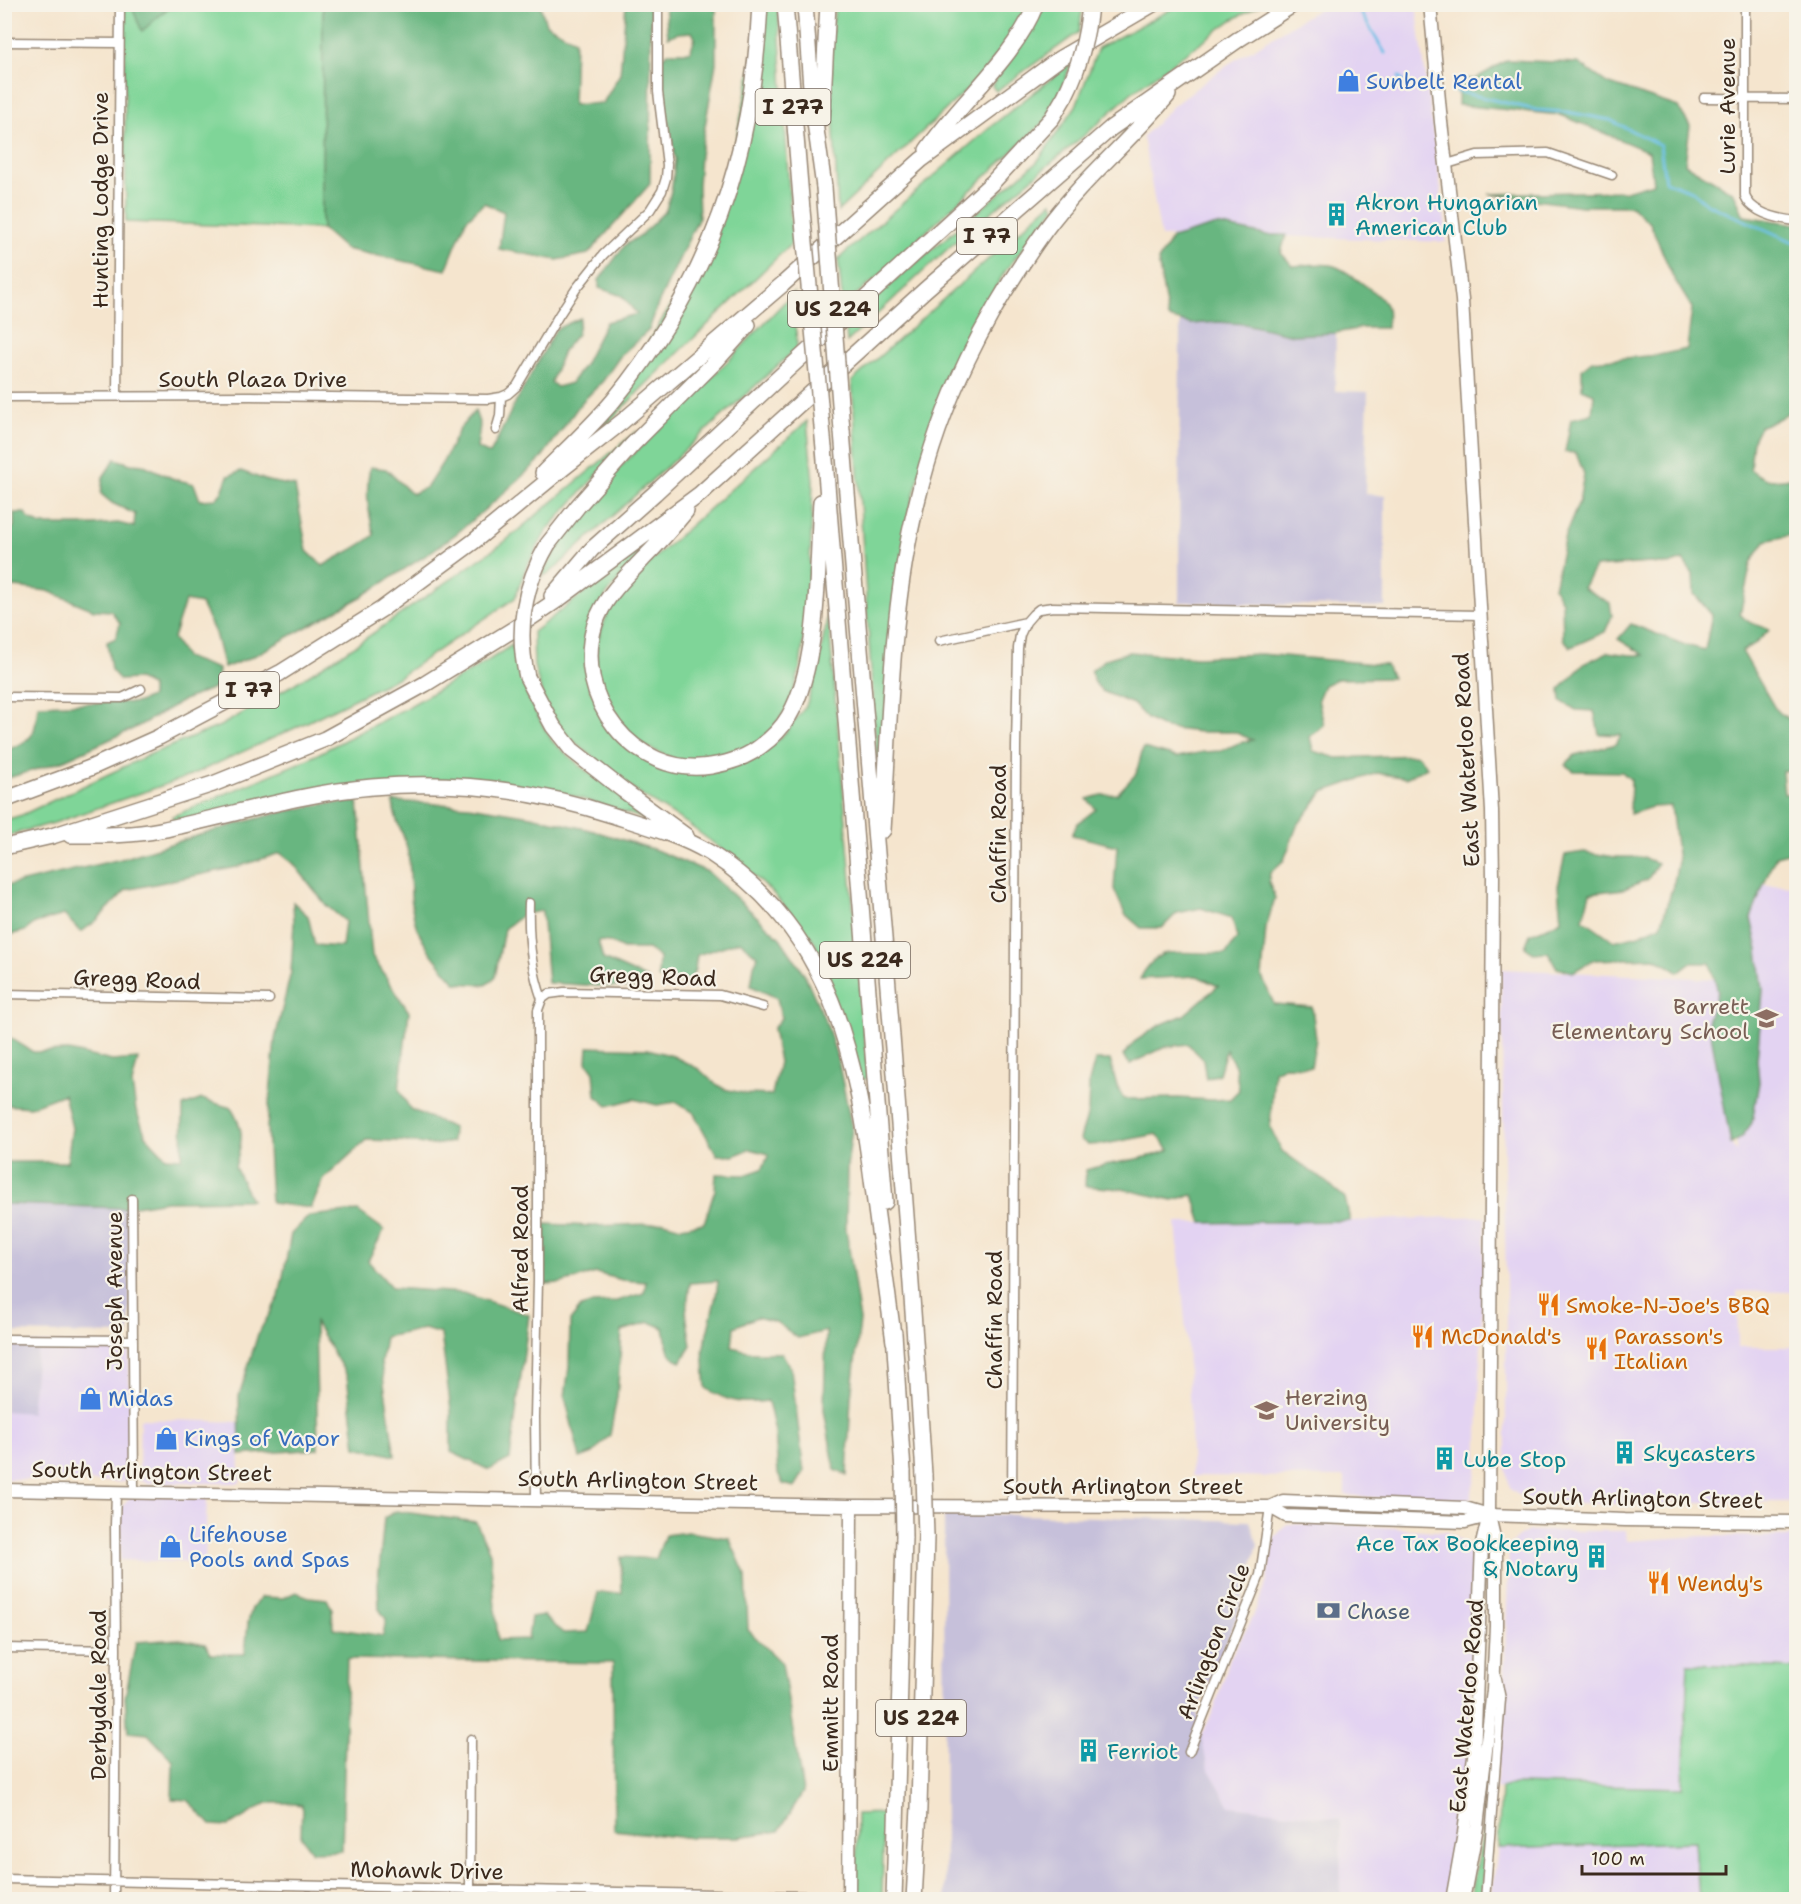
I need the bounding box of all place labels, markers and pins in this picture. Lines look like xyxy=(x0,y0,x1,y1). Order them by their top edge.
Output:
place label: Sunbelt Rental xyxy=(1366,67,1522,96)
shop icon: Sunbelt Rental xyxy=(1335,68,1361,94)
place label: Akron Hungarian American Club xyxy=(1355,188,1538,242)
building icon: Akron Hungarian American Club xyxy=(1324,202,1350,228)
place label: Barrett Elementary School xyxy=(1551,992,1749,1046)
school or university icon: Barrett Elementary School xyxy=(1754,1006,1780,1032)
place label: Smoke-N-Joe's BBQ xyxy=(1566,1291,1770,1320)
restaurant icon: Smoke-N-Joe's BBQ xyxy=(1535,1292,1561,1318)
place label: McDonald's xyxy=(1441,1322,1562,1351)
place label: Parasson's Italian xyxy=(1614,1322,1723,1376)
restaurant icon: McDonald's xyxy=(1410,1323,1436,1349)
restaurant icon: Parasson's Italian xyxy=(1583,1336,1609,1362)
place label: Herzing University xyxy=(1285,1383,1390,1437)
place label: Midas xyxy=(108,1384,174,1413)
shop icon: Midas xyxy=(77,1385,103,1411)
school or university icon: Herzing University xyxy=(1254,1397,1280,1423)
place label: Kings of Vapor xyxy=(184,1424,340,1453)
shop icon: Kings of Vapor xyxy=(153,1425,179,1451)
place label: Skycasters xyxy=(1643,1439,1756,1468)
building icon: Skycasters xyxy=(1612,1440,1638,1466)
place label: Lube Stop xyxy=(1463,1445,1566,1474)
building icon: Lube Stop xyxy=(1432,1446,1458,1472)
place label: Lifehouse Pools and Spas xyxy=(189,1520,350,1574)
place label: Ace Tax Bookkeeping & Notary xyxy=(1356,1529,1579,1583)
shop icon: Lifehouse Pools and Spas xyxy=(158,1534,184,1560)
building icon: Ace Tax Bookkeeping & Notary xyxy=(1584,1543,1610,1569)
place label: Wendy's xyxy=(1677,1569,1764,1598)
restaurant icon: Wendy's xyxy=(1646,1570,1672,1596)
place label: Chase xyxy=(1347,1597,1410,1626)
bank icon: Chase xyxy=(1316,1598,1342,1624)
place label: Ferriot xyxy=(1107,1737,1178,1766)
building icon: Ferriot xyxy=(1076,1738,1102,1764)

